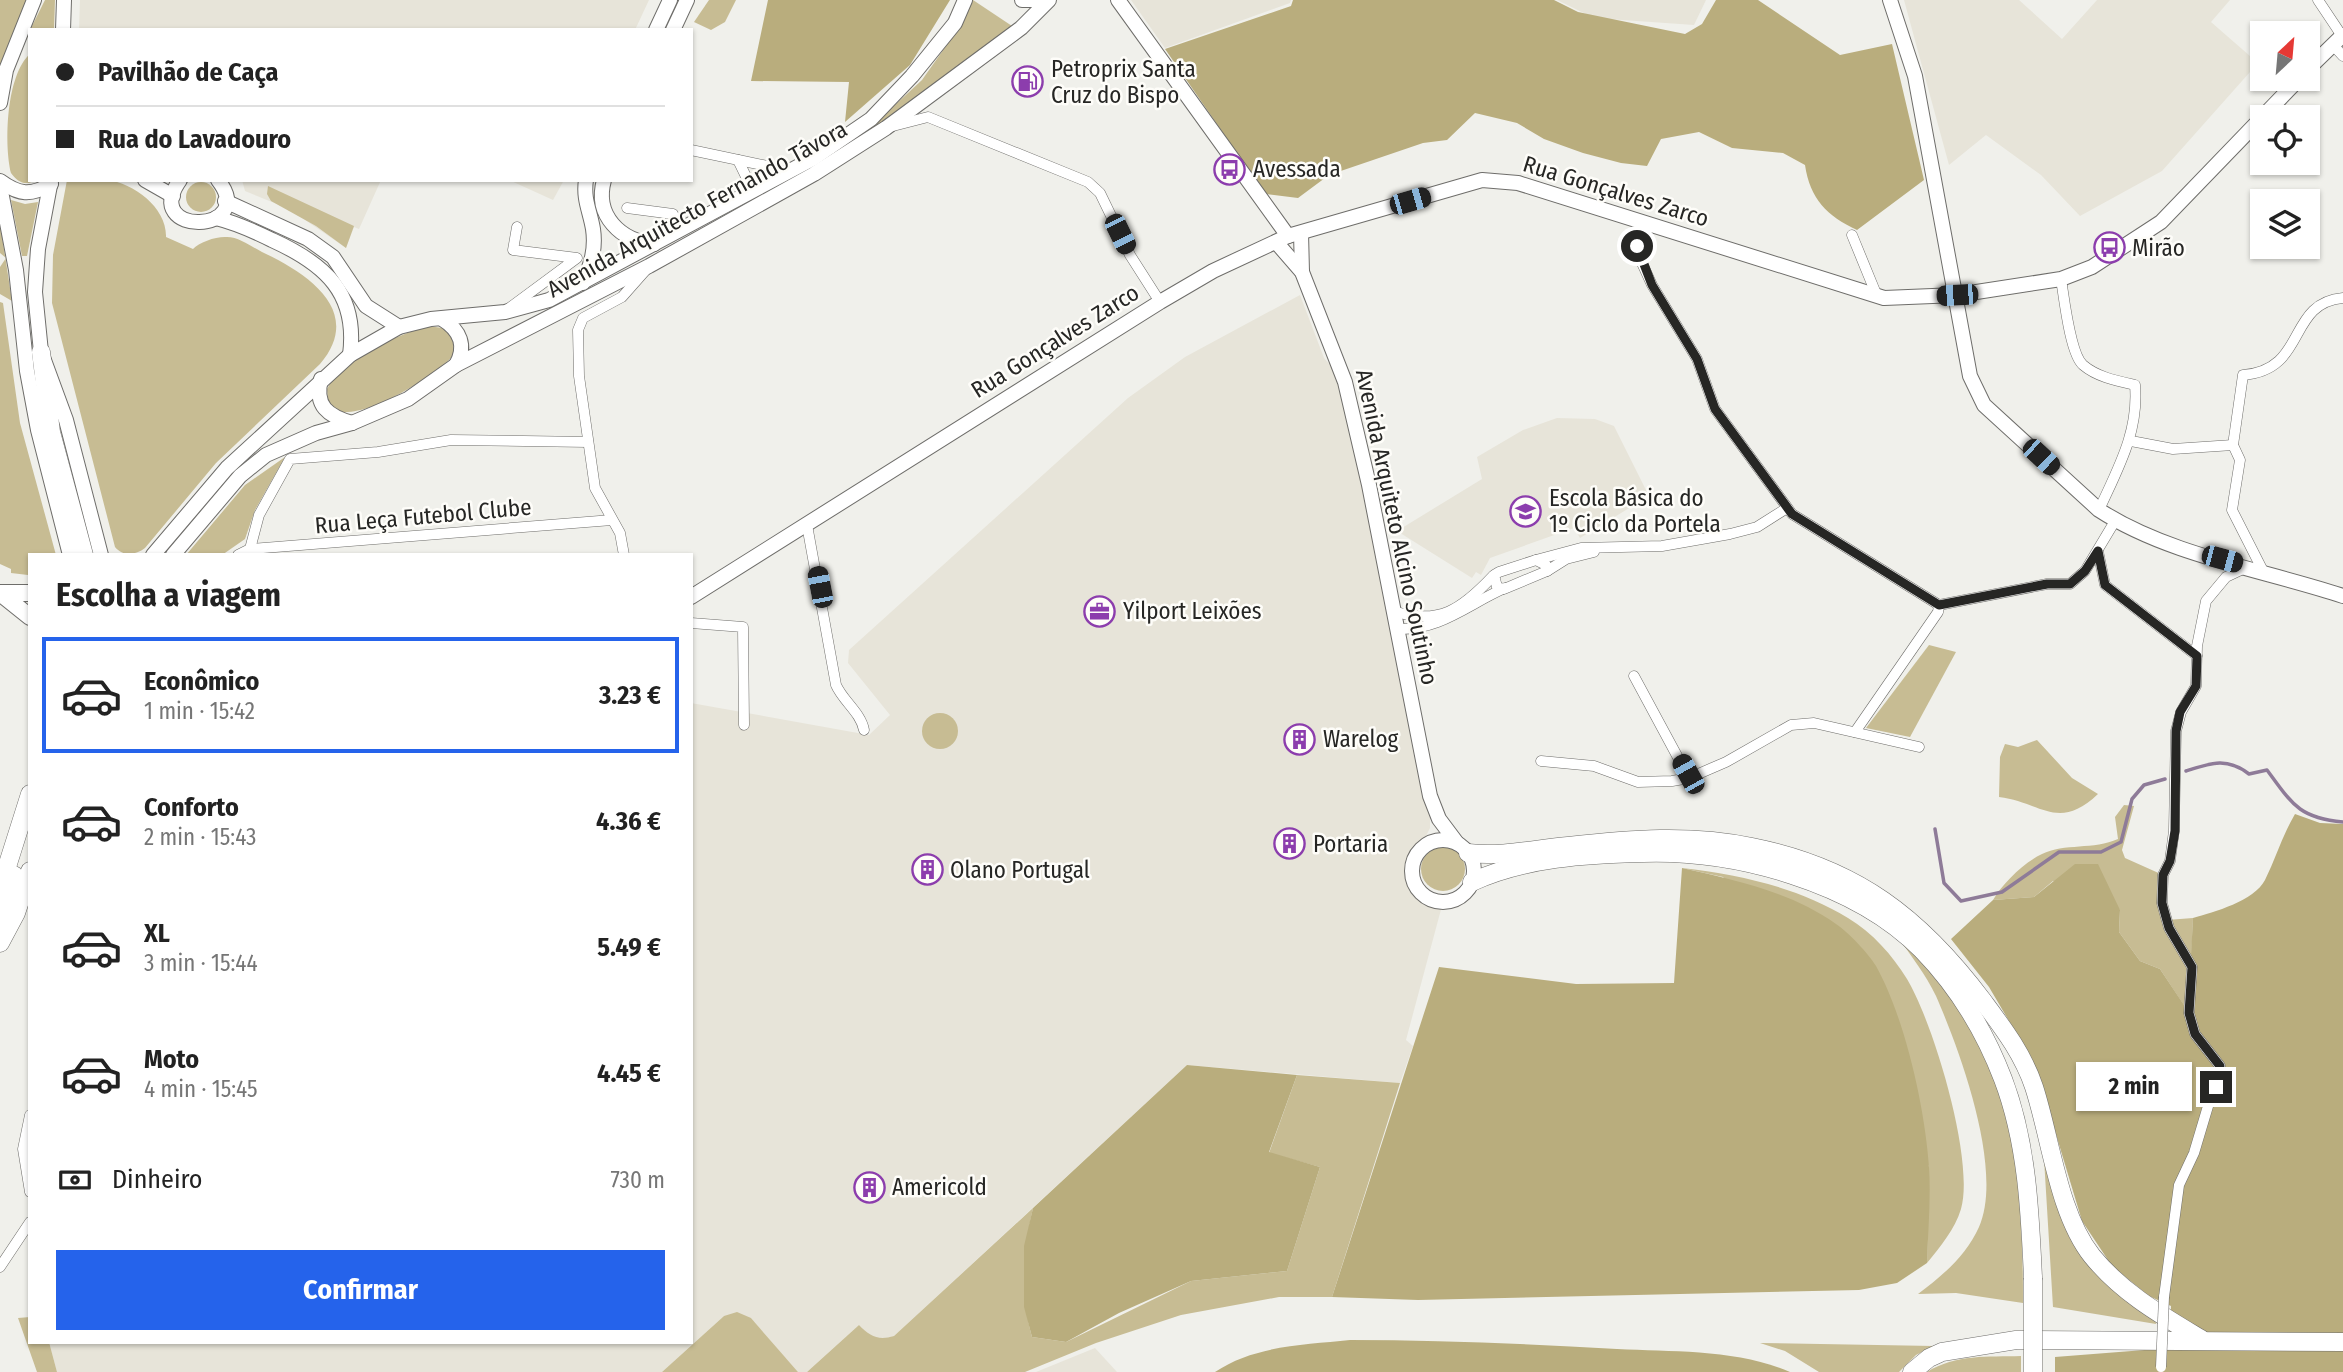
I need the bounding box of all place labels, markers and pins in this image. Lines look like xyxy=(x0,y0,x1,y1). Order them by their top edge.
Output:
place label: Petroprix Santa Cruz do Bispo xyxy=(1051,55,1196,109)
fuel station icon: Petroprix Santa Cruz do Bispo xyxy=(1011,65,1045,99)
bus stop icon: Avessada xyxy=(1213,152,1247,186)
place label: Avessada xyxy=(1253,155,1341,183)
bus stop icon: Mirão xyxy=(2092,231,2126,265)
place label: Mirão xyxy=(2132,234,2185,262)
place label: Escola Básica do 1º Ciclo da Portela xyxy=(1549,484,1721,538)
school or university icon: Escola Básica do 1º Ciclo da Portela xyxy=(1509,494,1543,528)
office icon: Yilport Leixões xyxy=(1083,594,1117,628)
place label: Yilport Leixões xyxy=(1123,597,1262,625)
building icon: Warelog xyxy=(1283,722,1317,756)
place label: Warelog xyxy=(1323,725,1399,753)
building icon: Portaria xyxy=(1273,827,1307,861)
place label: Portaria xyxy=(1313,830,1388,858)
building icon: Olano Portugal xyxy=(910,853,944,887)
place label: Olano Portugal xyxy=(950,856,1090,884)
building icon: Americold xyxy=(852,1170,886,1204)
place label: Americold xyxy=(892,1173,987,1201)

